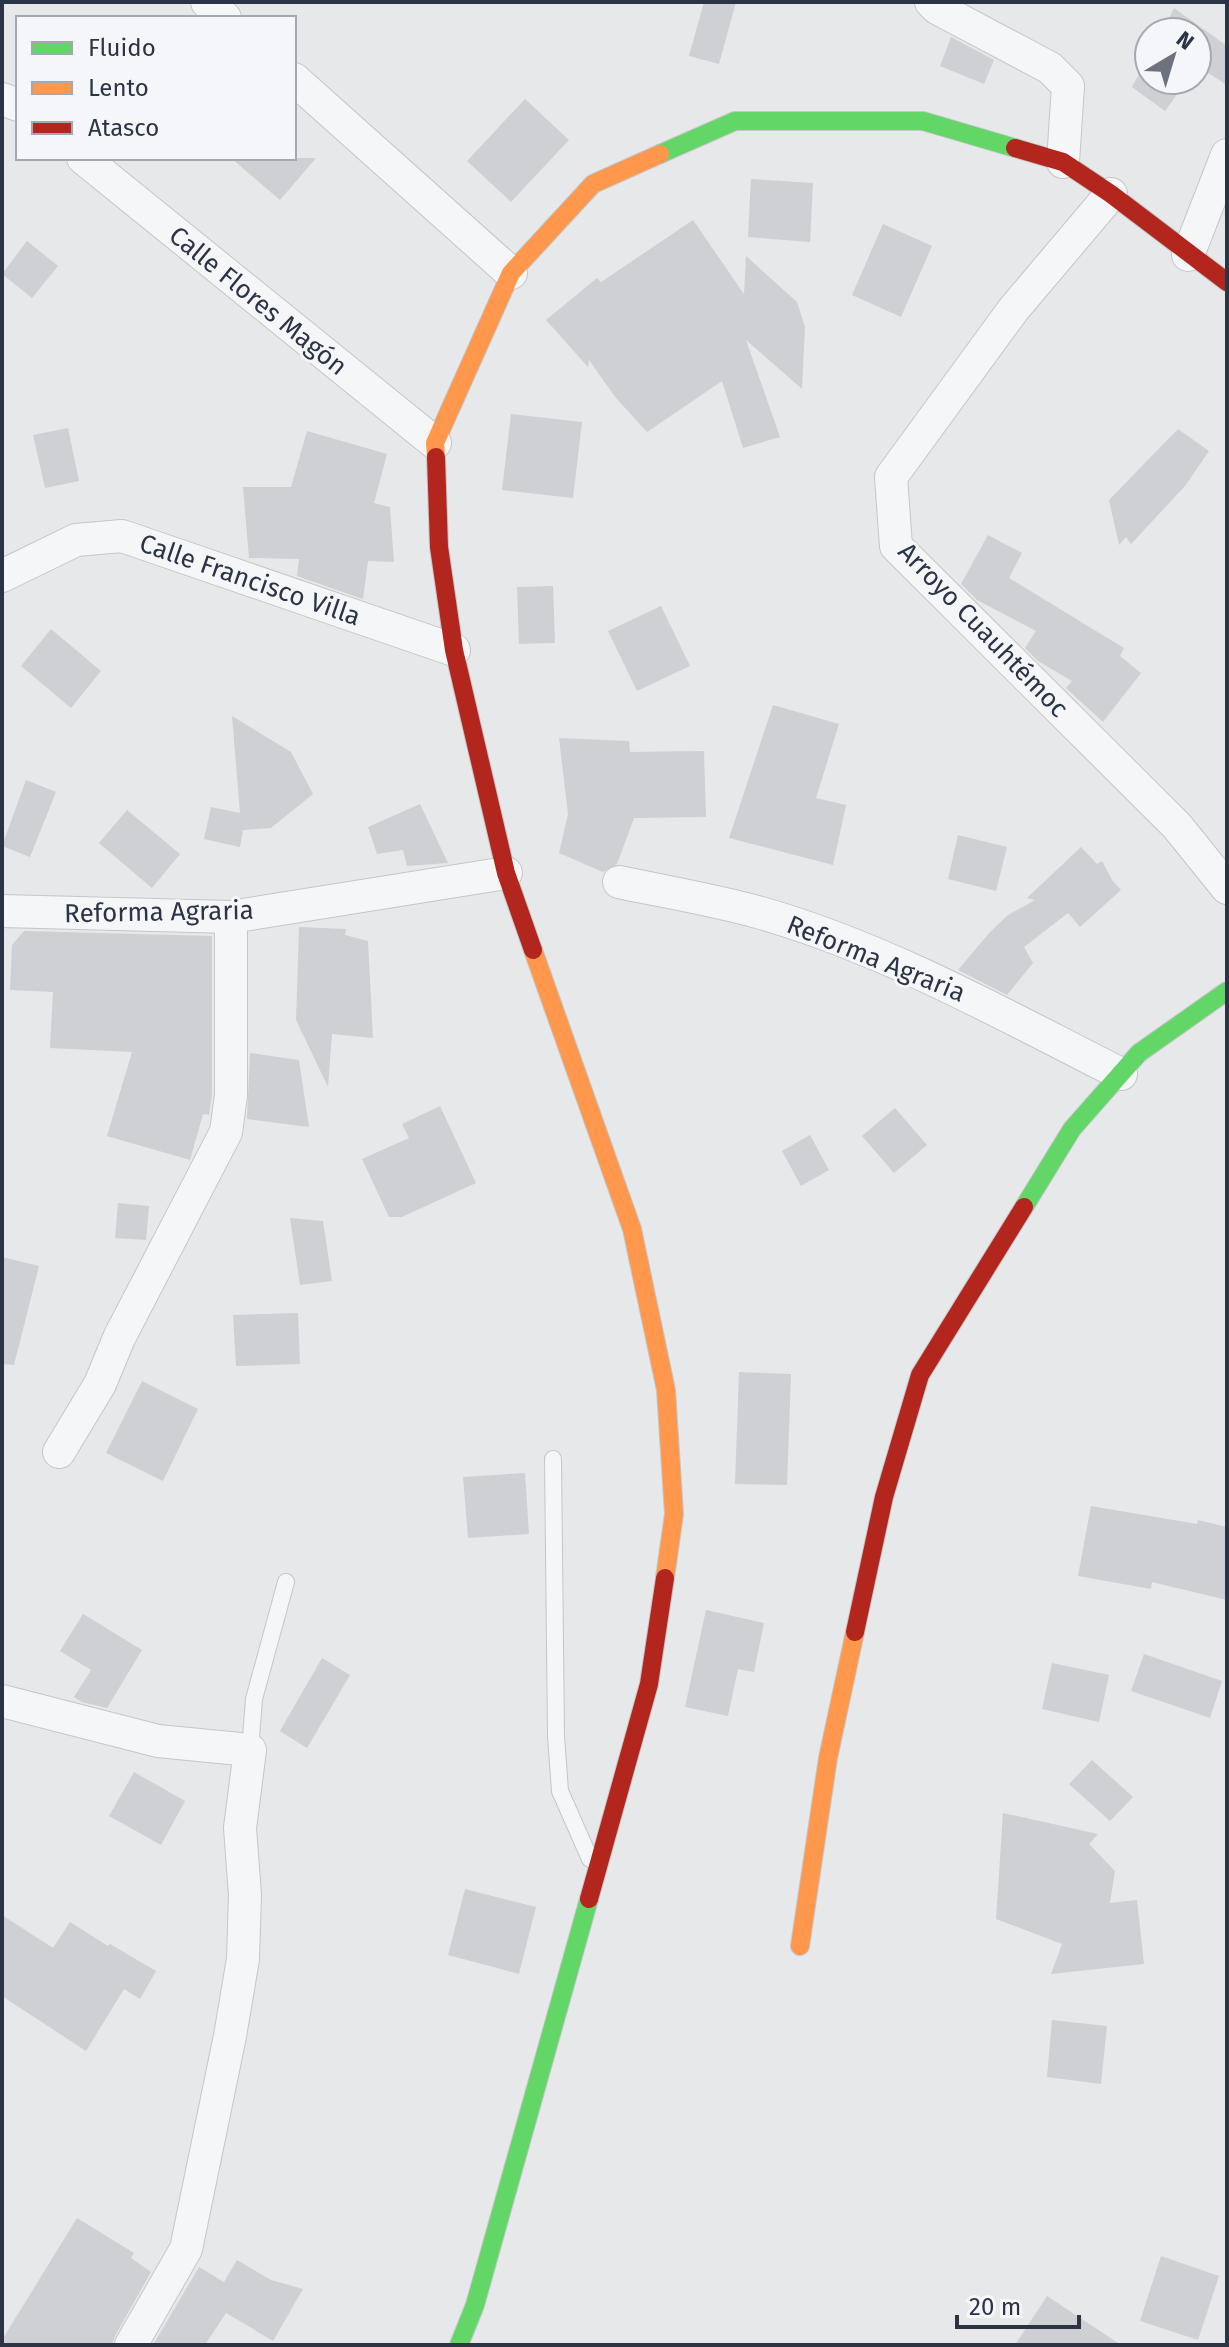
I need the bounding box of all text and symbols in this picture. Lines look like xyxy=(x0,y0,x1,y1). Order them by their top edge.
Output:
legend xyxy=(16,16,296,160)
north arrow xyxy=(1133,16,1213,96)
text: N xyxy=(1171,26,1199,56)
text: Fluido xyxy=(88,34,156,62)
text: Lento xyxy=(88,74,149,102)
text: Atasco xyxy=(88,114,159,142)
street label: Calle Flores Magón xyxy=(163,220,353,382)
street label: Calle Francisco Villa xyxy=(135,528,365,632)
street label: Arroyo Cuauhtémoc xyxy=(892,536,1074,724)
street label: Reforma Agraria xyxy=(64,895,254,929)
street label: Reforma Agraria xyxy=(782,909,970,1009)
scale bar xyxy=(957,2279,1079,2329)
text: 20 m xyxy=(969,2293,1021,2321)

